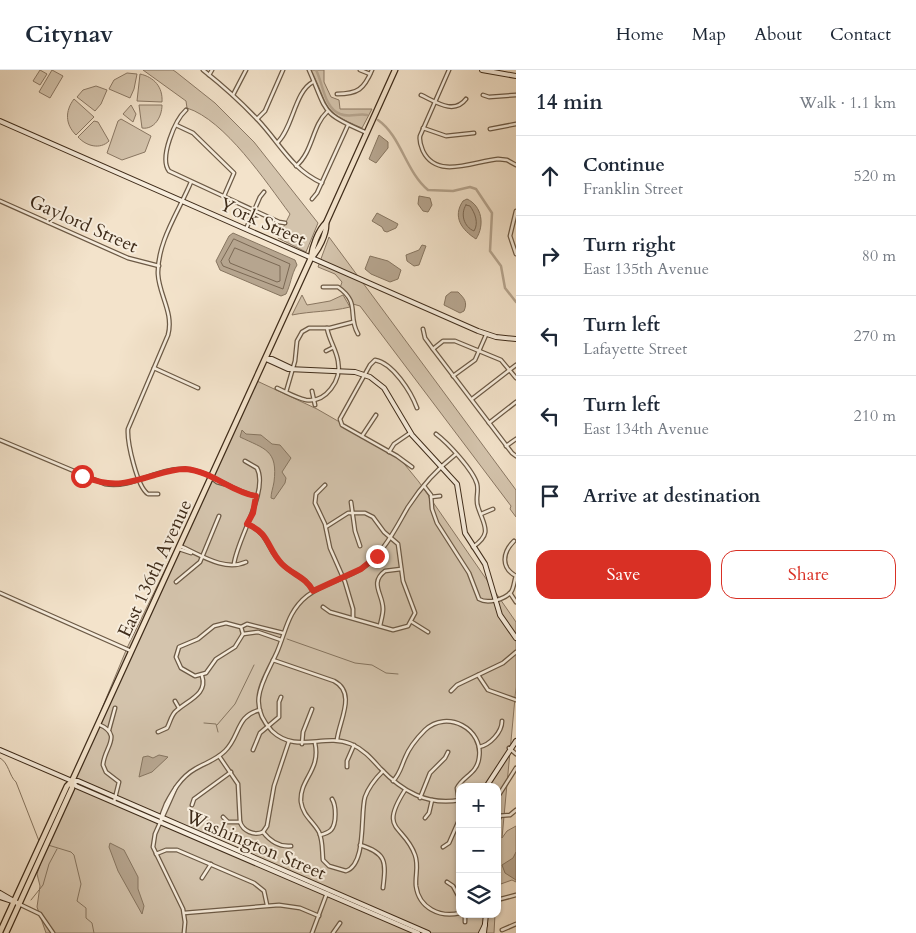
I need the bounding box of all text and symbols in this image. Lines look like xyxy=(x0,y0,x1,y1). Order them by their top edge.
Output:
text: Citynav xyxy=(25,18,113,51)
text: Home xyxy=(616,22,664,47)
text: Map xyxy=(692,22,726,47)
text: About xyxy=(754,22,802,47)
text: Contact xyxy=(830,22,891,47)
text: 14 min xyxy=(536,88,603,117)
text: Walk · 1.1 km xyxy=(799,92,896,114)
text: Continue xyxy=(583,152,665,178)
icon: ahead xyxy=(536,162,564,190)
text: 520 m xyxy=(854,165,896,187)
text: Franklin Street xyxy=(583,178,683,200)
street label: Gaylord Street xyxy=(25,188,142,259)
street label: York Street xyxy=(215,191,310,253)
text: Turn right xyxy=(583,232,675,258)
icon: right xyxy=(536,242,564,270)
text: 80 m xyxy=(862,245,896,267)
text: East 135th Avenue xyxy=(583,258,709,280)
text: Turn left xyxy=(583,312,660,338)
icon: left xyxy=(536,322,564,350)
text: 270 m xyxy=(854,325,896,347)
text: Lafayette Street xyxy=(583,338,687,360)
text: Turn left xyxy=(583,392,660,418)
icon: left xyxy=(536,402,564,430)
text: 210 m xyxy=(854,405,896,427)
text: East 134th Avenue xyxy=(583,418,709,440)
route start xyxy=(71,465,94,488)
icon: arrive xyxy=(536,482,564,510)
text: Arrive at destination xyxy=(583,483,760,509)
street label: East 136th Avenue xyxy=(111,495,198,642)
route end xyxy=(366,545,389,568)
button: Save xyxy=(536,550,711,599)
button: Share xyxy=(721,550,896,599)
map controls xyxy=(456,783,501,918)
button: + xyxy=(456,783,501,828)
street label: Washington Street xyxy=(180,803,330,886)
button: − xyxy=(456,828,501,873)
button: layers xyxy=(456,873,501,918)

